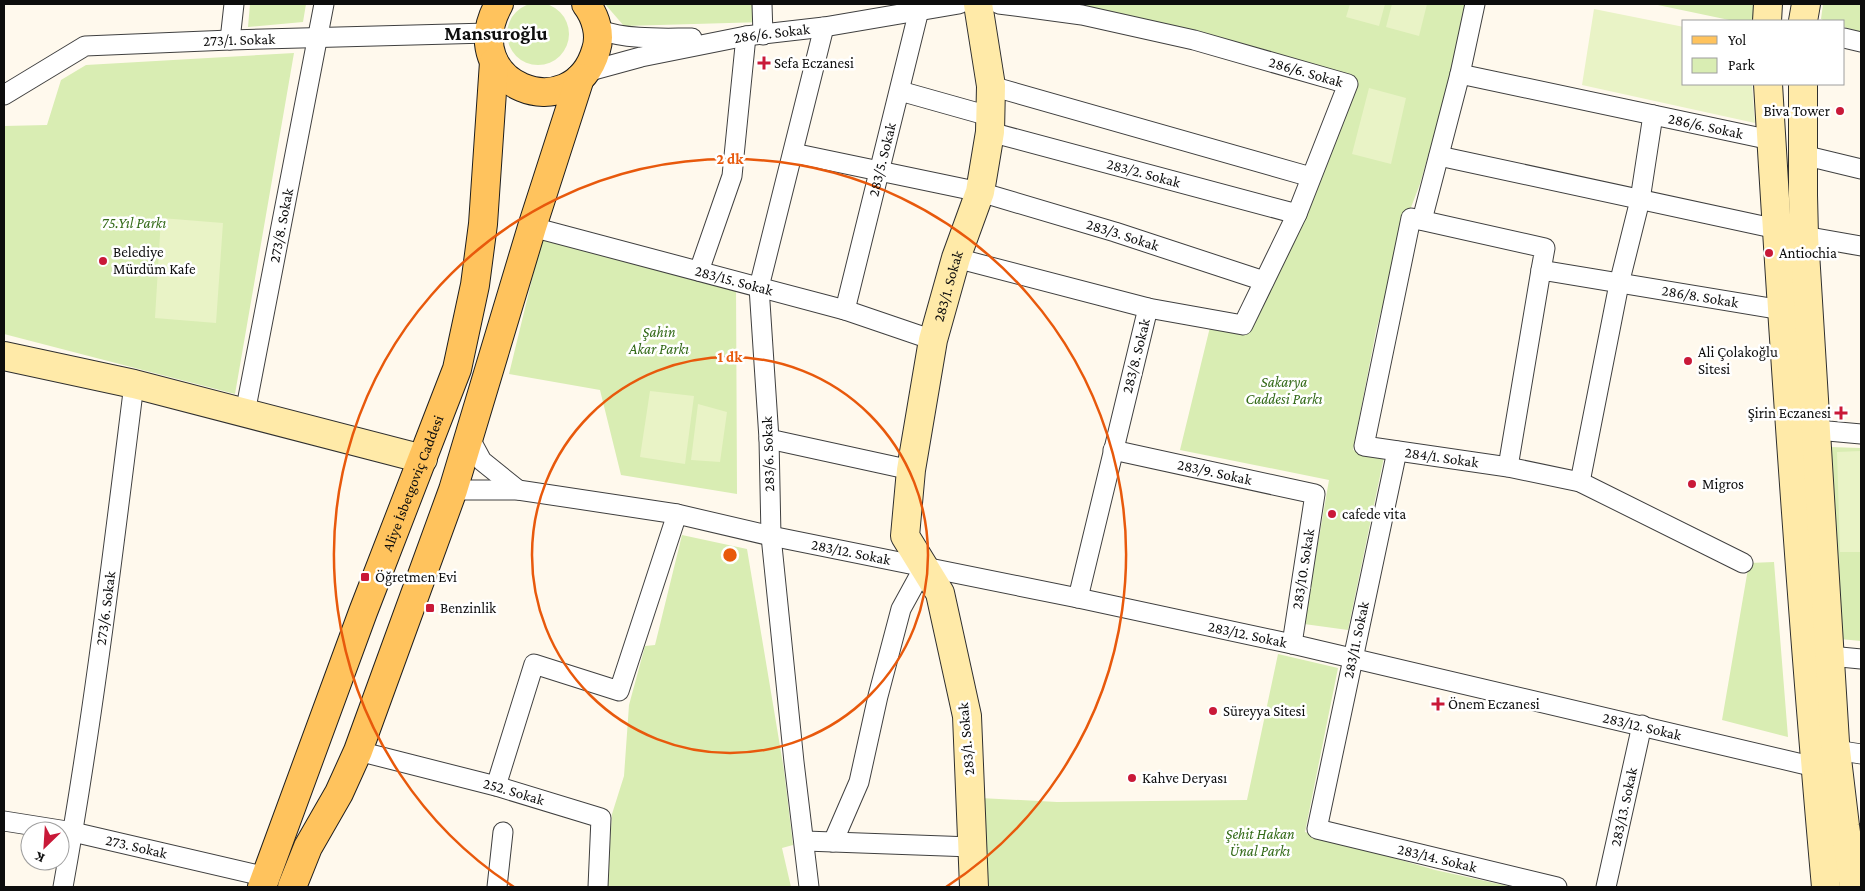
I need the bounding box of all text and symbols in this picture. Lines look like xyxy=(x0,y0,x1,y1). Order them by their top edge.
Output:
legend xyxy=(1682,20,1845,85)
street label: 286/6. Sokak xyxy=(732,21,812,46)
district label: Mansuroğlu xyxy=(444,22,548,44)
street label: 273/1. Sokak xyxy=(203,31,276,49)
text: Yol xyxy=(1728,32,1746,48)
street label: 286/6. Sokak xyxy=(1267,54,1346,90)
place label: Sefa Eczanesi xyxy=(774,55,854,71)
marker: Sefa Eczanesi xyxy=(758,57,770,69)
text: Park xyxy=(1728,57,1755,73)
place label: Biva Tower xyxy=(1763,103,1831,119)
marker: Biva Tower xyxy=(1834,105,1846,117)
street label: 286/6. Sokak xyxy=(1667,110,1746,142)
street label: 283/5. Sokak xyxy=(865,120,899,198)
text: 2 dk xyxy=(717,151,744,167)
street label: 283/2. Sokak xyxy=(1105,156,1183,191)
street label: 273/8. Sokak xyxy=(266,186,296,264)
park label: 75.Yıl Parkı xyxy=(102,215,166,231)
street label: 283/3. Sokak xyxy=(1084,216,1162,254)
place label: Belediye Mürdüm Kafe xyxy=(113,244,196,277)
place label: Antiochia xyxy=(1779,245,1837,261)
marker: Antiochia xyxy=(1763,247,1775,259)
street label: 283/1. Sokak xyxy=(930,248,966,324)
marker: Belediye Mürdüm Kafe xyxy=(97,255,109,267)
street label: 283/15. Sokak xyxy=(693,263,776,299)
street label: 286/8. Sokak xyxy=(1661,282,1740,311)
street label: 283/8. Sokak xyxy=(1119,316,1153,395)
park label: Şahin Akar Parkı xyxy=(628,324,689,357)
place label: Ali Çolakoğlu Sitesi xyxy=(1698,344,1778,377)
text: 1 dk xyxy=(718,349,743,365)
marker: Ali Çolakoğlu Sitesi xyxy=(1682,355,1694,367)
park label: Sakarya Caddesi Parkı xyxy=(1245,374,1323,407)
place label: Şirin Eczanesi xyxy=(1748,405,1831,422)
marker: Şirin Eczanesi xyxy=(1835,407,1847,419)
street label: Aliye İsbetgoviç Caddesi xyxy=(379,413,446,554)
street label: 283/6. Sokak xyxy=(759,415,777,492)
street label: 284/1. Sokak xyxy=(1404,444,1480,471)
street label: 283/9. Sokak xyxy=(1176,456,1254,488)
place label: Migros xyxy=(1702,476,1744,493)
marker: Migros xyxy=(1686,478,1698,490)
place label: cafede vita xyxy=(1342,506,1406,522)
marker: cafede vita xyxy=(1326,508,1338,520)
street label: 283/10. Sokak xyxy=(1289,527,1317,610)
street label: 283/12. Sokak xyxy=(810,536,893,568)
centre of rings xyxy=(721,546,739,564)
street label: 273/6. Sokak xyxy=(93,569,119,646)
place label: Öğretmen Evi xyxy=(375,569,457,586)
marker: Öğretmen Evi xyxy=(359,571,371,583)
street label: 283/11. Sokak xyxy=(1340,599,1372,680)
place label: Benzinlik xyxy=(440,600,497,616)
marker: Benzinlik xyxy=(424,602,436,614)
street label: 283/12. Sokak xyxy=(1207,618,1289,651)
place label: Önem Eczanesi xyxy=(1448,696,1540,712)
marker: Önem Eczanesi xyxy=(1432,698,1444,710)
street label: 283/1. Sokak xyxy=(955,701,977,776)
place label: Süreyya Sitesi xyxy=(1223,703,1305,720)
marker: Süreyya Sitesi xyxy=(1207,705,1219,717)
street label: 283/12. Sokak xyxy=(1601,709,1684,744)
street label: 283/13. Sokak xyxy=(1607,765,1640,848)
place label: Kahve Deryası xyxy=(1142,770,1227,787)
marker: Kahve Deryası xyxy=(1126,772,1138,784)
street label: 252. Sokak xyxy=(482,775,547,809)
north arrow xyxy=(20,821,70,871)
park label: Şehit Hakan Ünal Parkı xyxy=(1225,826,1295,859)
street label: 273. Sokak xyxy=(104,832,170,862)
street label: 283/14. Sokak xyxy=(1396,841,1479,876)
text: K xyxy=(31,848,47,867)

